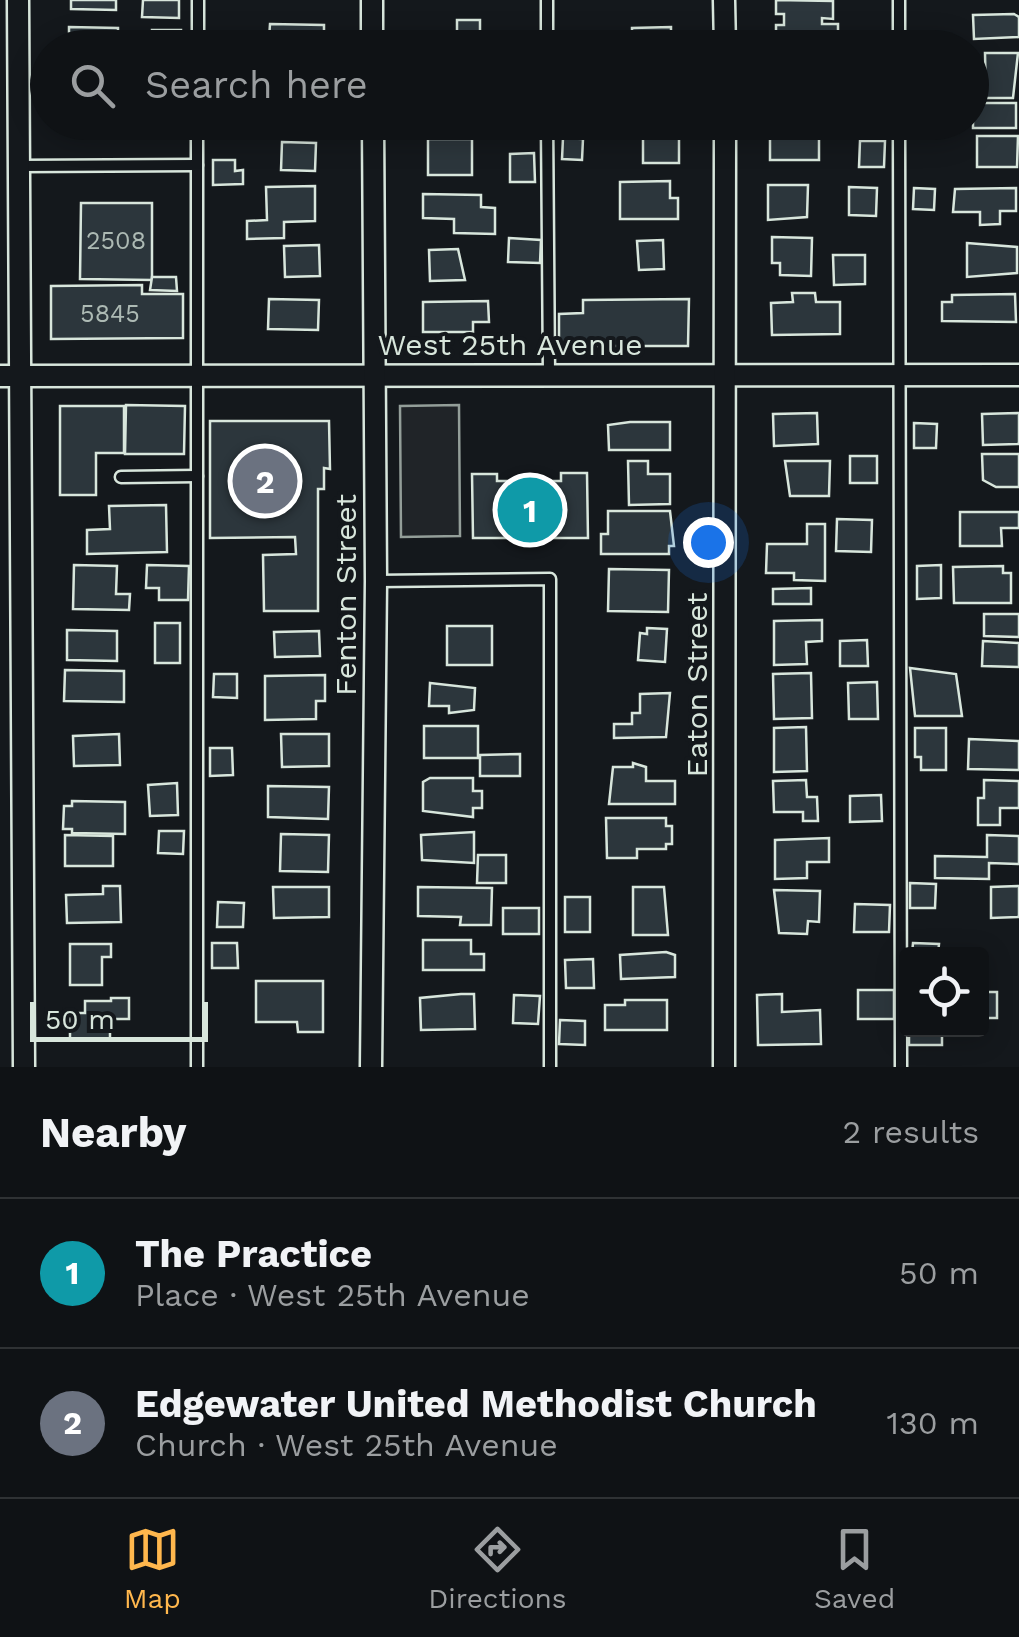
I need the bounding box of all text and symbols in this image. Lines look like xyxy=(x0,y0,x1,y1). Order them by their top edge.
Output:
search box xyxy=(30,30,989,140)
icon: search xyxy=(65,58,120,113)
text: Search here xyxy=(145,63,368,107)
house number: 2508 xyxy=(86,226,146,255)
house number: 5845 xyxy=(80,299,140,328)
street label: West 25th Avenue xyxy=(378,327,642,362)
pin: 2 xyxy=(232,444,298,518)
pin: 1 xyxy=(498,472,562,548)
street label: Fenton Street xyxy=(328,494,363,696)
your location xyxy=(683,517,734,568)
street label: Eaton Street xyxy=(679,592,714,778)
map controls xyxy=(899,947,989,1037)
button: locate xyxy=(899,947,989,1037)
scale bar xyxy=(30,997,208,1042)
text: 50 m xyxy=(45,1003,115,1036)
text: Nearby xyxy=(40,1108,187,1157)
text: 2 results xyxy=(842,1113,979,1151)
text: The Practice xyxy=(135,1232,372,1276)
text: 1 xyxy=(66,1254,79,1292)
text: 50 m xyxy=(899,1254,979,1292)
text: Place · West 25th Avenue xyxy=(135,1276,530,1314)
text: Edgewater United Methodist Church xyxy=(135,1382,817,1426)
text: 2 xyxy=(63,1404,82,1442)
text: 130 m xyxy=(887,1404,979,1442)
text: Church · West 25th Avenue xyxy=(135,1426,558,1464)
tab: Map xyxy=(124,1522,181,1615)
tab: Directions xyxy=(428,1522,567,1615)
tab: Saved xyxy=(814,1522,895,1615)

